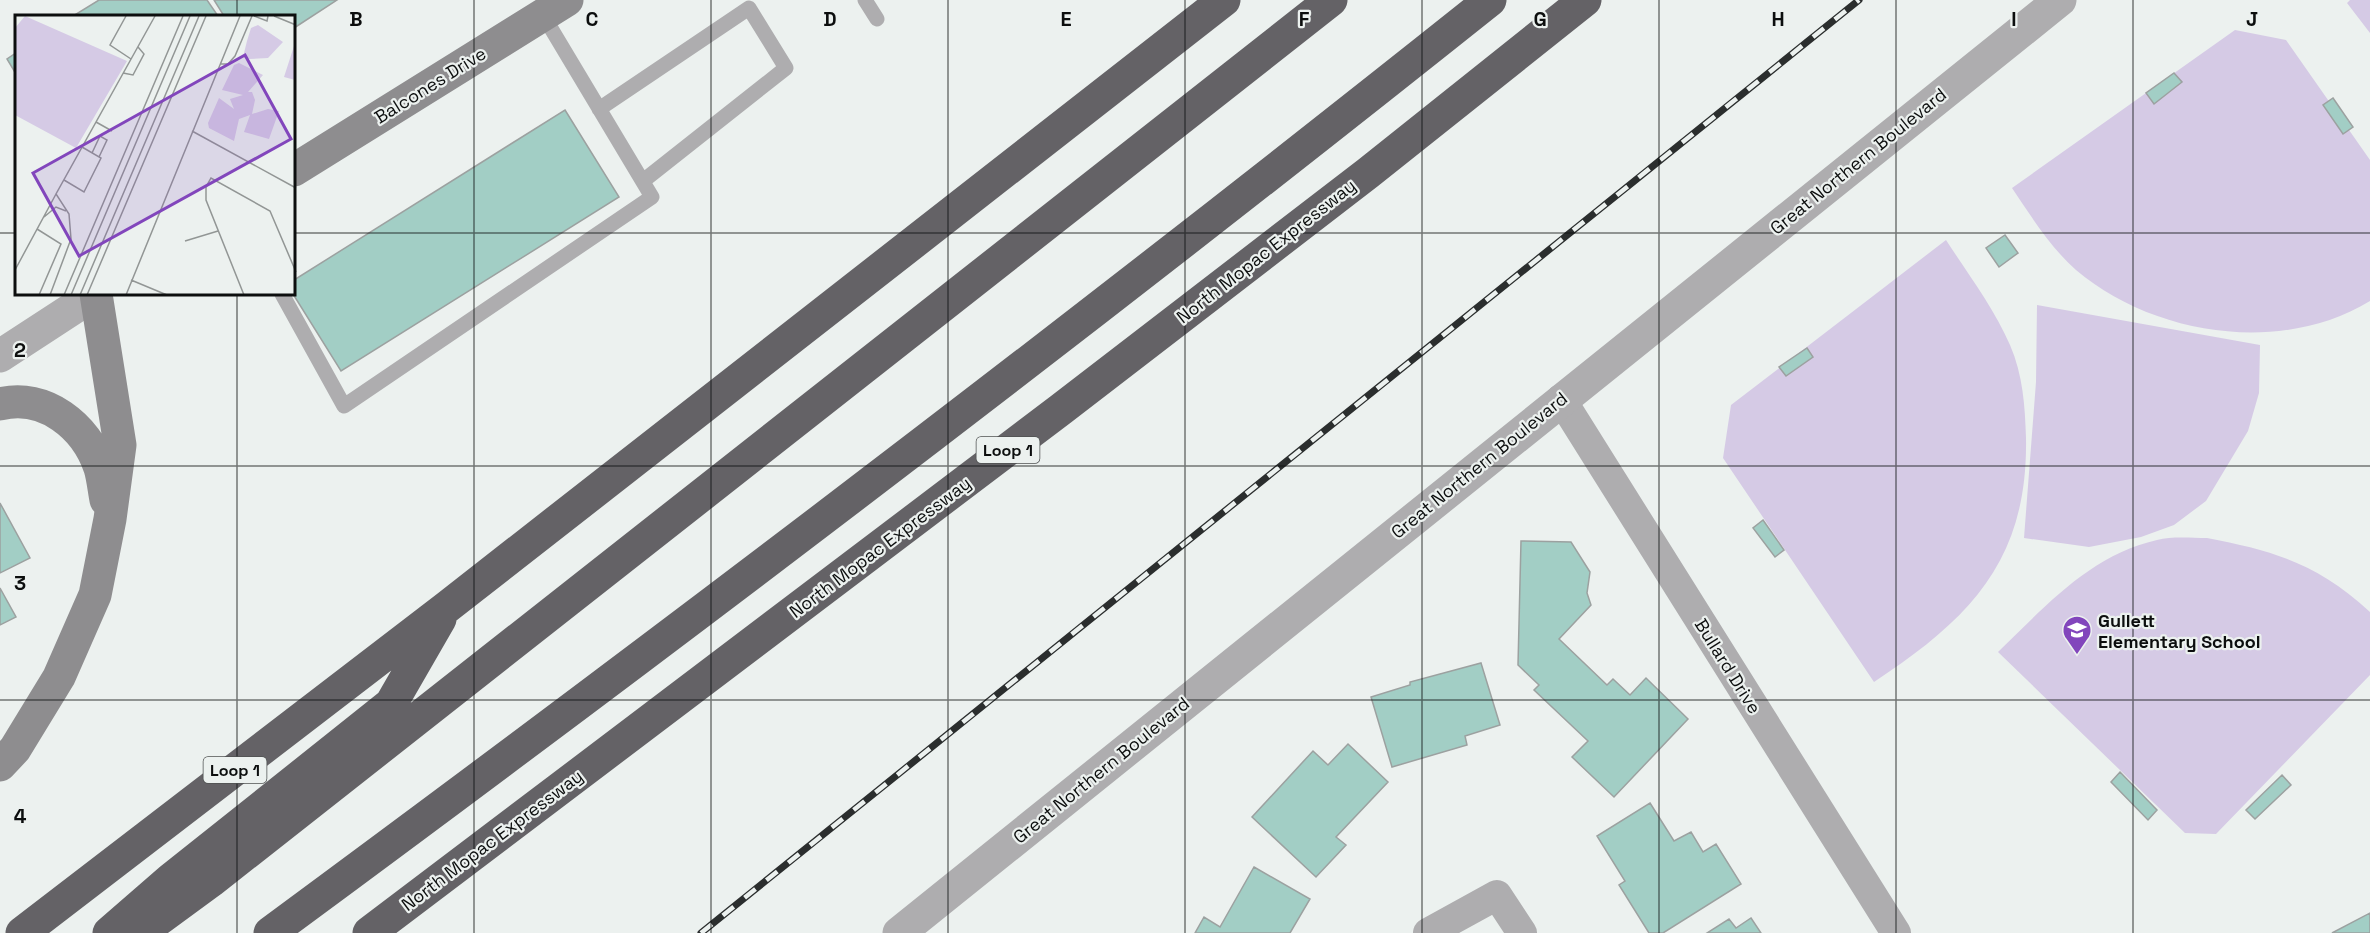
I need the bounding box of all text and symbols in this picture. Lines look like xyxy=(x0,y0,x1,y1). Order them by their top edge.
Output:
text: B xyxy=(349,6,363,32)
text: C xyxy=(586,6,599,32)
text: D xyxy=(823,6,837,32)
text: E xyxy=(1060,6,1072,32)
text: F xyxy=(1299,6,1310,32)
text: G xyxy=(1533,6,1547,32)
text: H xyxy=(1771,6,1785,32)
text: I xyxy=(2011,6,2017,32)
text: J xyxy=(2246,6,2258,32)
inset map xyxy=(15,15,296,296)
street label: Balcones Drive xyxy=(370,41,490,129)
street label: Great Northern Boulevard xyxy=(1765,83,1951,239)
street label: North Mopac Expressway xyxy=(1172,174,1360,328)
text: 2 xyxy=(14,337,26,363)
street label: Great Northern Boulevard xyxy=(1386,387,1572,543)
road number: Loop 1 xyxy=(976,437,1040,463)
street label: North Mopac Expressway xyxy=(785,471,975,623)
text: 3 xyxy=(14,570,26,596)
place label: Gullett Elementary School xyxy=(2098,609,2261,653)
street label: Bullard Drive xyxy=(1690,614,1766,718)
school or university icon: Gullett Elementary School xyxy=(2061,614,2093,656)
street label: Great Northern Boulevard xyxy=(1008,692,1194,848)
road number: Loop 1 xyxy=(204,757,266,783)
street label: North Mopac Expressway xyxy=(397,764,587,916)
text: 4 xyxy=(14,803,27,829)

